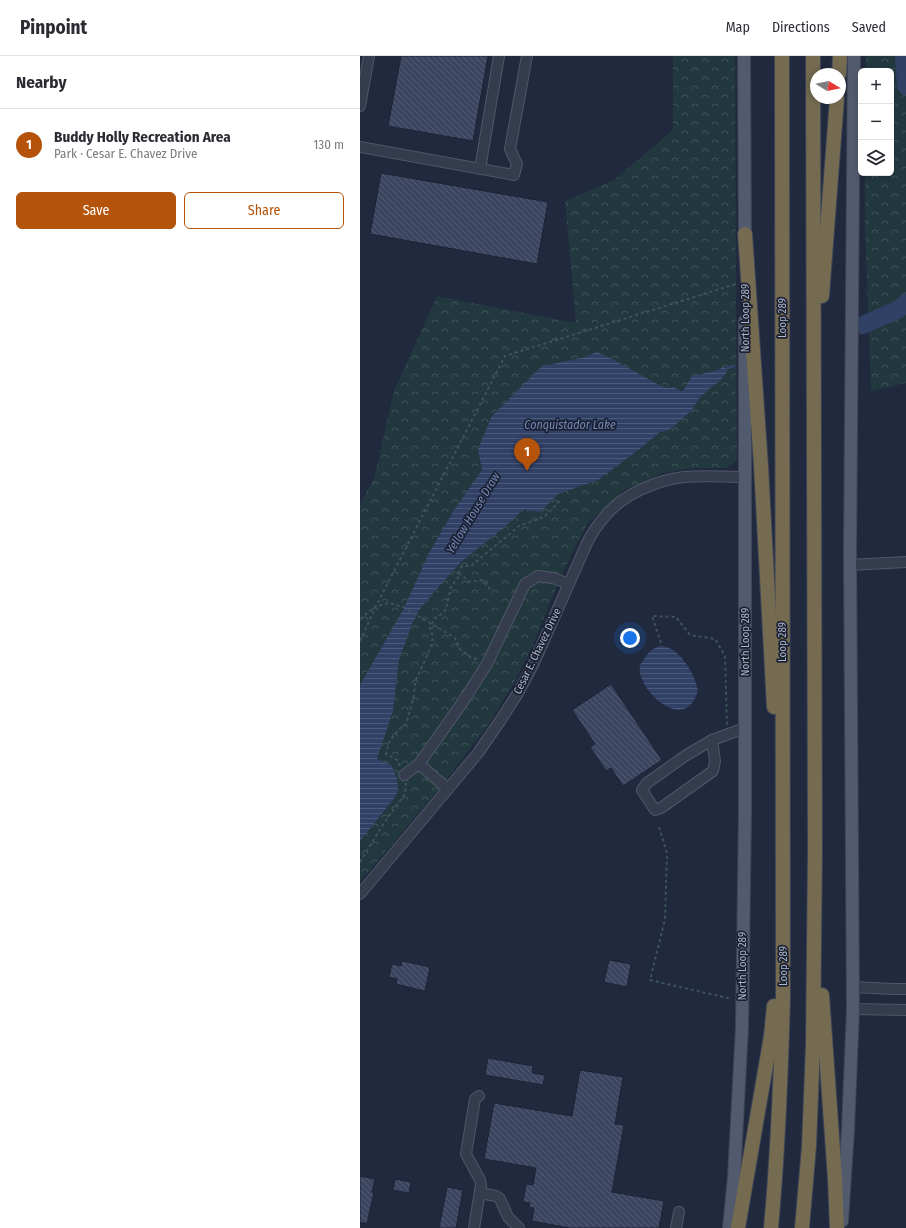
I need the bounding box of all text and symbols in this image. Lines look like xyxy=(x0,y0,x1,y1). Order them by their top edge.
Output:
text: Pinpoint xyxy=(20,16,87,39)
text: Map xyxy=(726,19,750,36)
text: Directions xyxy=(772,19,830,36)
text: Saved xyxy=(852,19,886,36)
north arrow xyxy=(810,68,846,104)
map controls xyxy=(858,68,894,176)
button: + xyxy=(858,68,894,104)
text: Nearby xyxy=(16,72,67,93)
button: − xyxy=(858,104,894,140)
text: Buddy Holly Recreation Area xyxy=(54,128,231,146)
text: 1 xyxy=(26,137,32,152)
text: 130 m xyxy=(313,137,344,152)
button: layers xyxy=(858,140,894,176)
text: Park · Cesar E. Chavez Drive xyxy=(54,146,197,161)
button: Save xyxy=(16,192,176,229)
button: Share xyxy=(184,192,344,229)
street label: North Loop 289 xyxy=(739,284,752,352)
street label: Loop 289 xyxy=(776,298,789,338)
water label: Conquistador Lake xyxy=(524,418,616,432)
pin: 1 xyxy=(514,438,540,471)
water label: Yellow House Draw xyxy=(443,470,503,556)
street label: Cesar E. Chavez Drive xyxy=(511,606,564,696)
street label: North Loop 289 xyxy=(739,608,752,676)
street label: Loop 289 xyxy=(776,622,789,662)
your location xyxy=(620,628,640,648)
street label: North Loop 289 xyxy=(736,932,749,1000)
street label: Loop 289 xyxy=(777,946,790,986)

